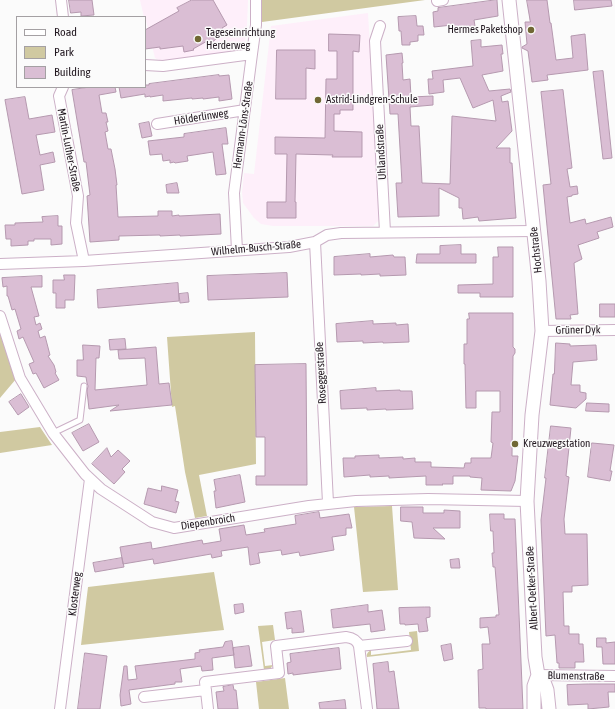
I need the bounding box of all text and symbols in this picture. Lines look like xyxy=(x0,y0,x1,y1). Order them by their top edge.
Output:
legend xyxy=(16,16,146,88)
place label: Hermes Paketshop xyxy=(447,23,523,37)
text: Road xyxy=(54,25,77,39)
marker: Hermes Paketshop xyxy=(526,25,536,35)
place label: Tageseinrichtung Herderweg xyxy=(206,26,275,52)
marker: Tageseinrichtung Herderweg xyxy=(193,34,203,44)
text: Park xyxy=(54,45,74,59)
text: Building xyxy=(54,65,91,79)
street label: Hermann-Löns-Straße xyxy=(230,80,256,170)
place label: Astrid-Lindgren-Schule xyxy=(326,93,418,107)
marker: Astrid-Lindgren-Schule xyxy=(313,95,323,105)
street label: Hölderlinweg xyxy=(173,106,229,128)
street label: Martin-Luther-Straße xyxy=(54,107,84,193)
street label: Uhlandstraße xyxy=(373,124,389,180)
street label: Hochstraße xyxy=(527,226,545,274)
street label: Wilhelm-Busch-Straße xyxy=(211,238,301,258)
street label: Grüner Dyk xyxy=(555,323,601,337)
street label: Roseggerstraße xyxy=(313,342,329,404)
place label: Kreuzwegstation xyxy=(523,437,590,451)
marker: Kreuzwegstation xyxy=(510,439,520,449)
street label: Diepenbroich xyxy=(180,511,236,533)
street label: Albert-Oetker-Straße xyxy=(523,546,541,630)
street label: Klosterweg xyxy=(66,571,84,617)
street label: Blumenstraße xyxy=(547,669,605,683)

